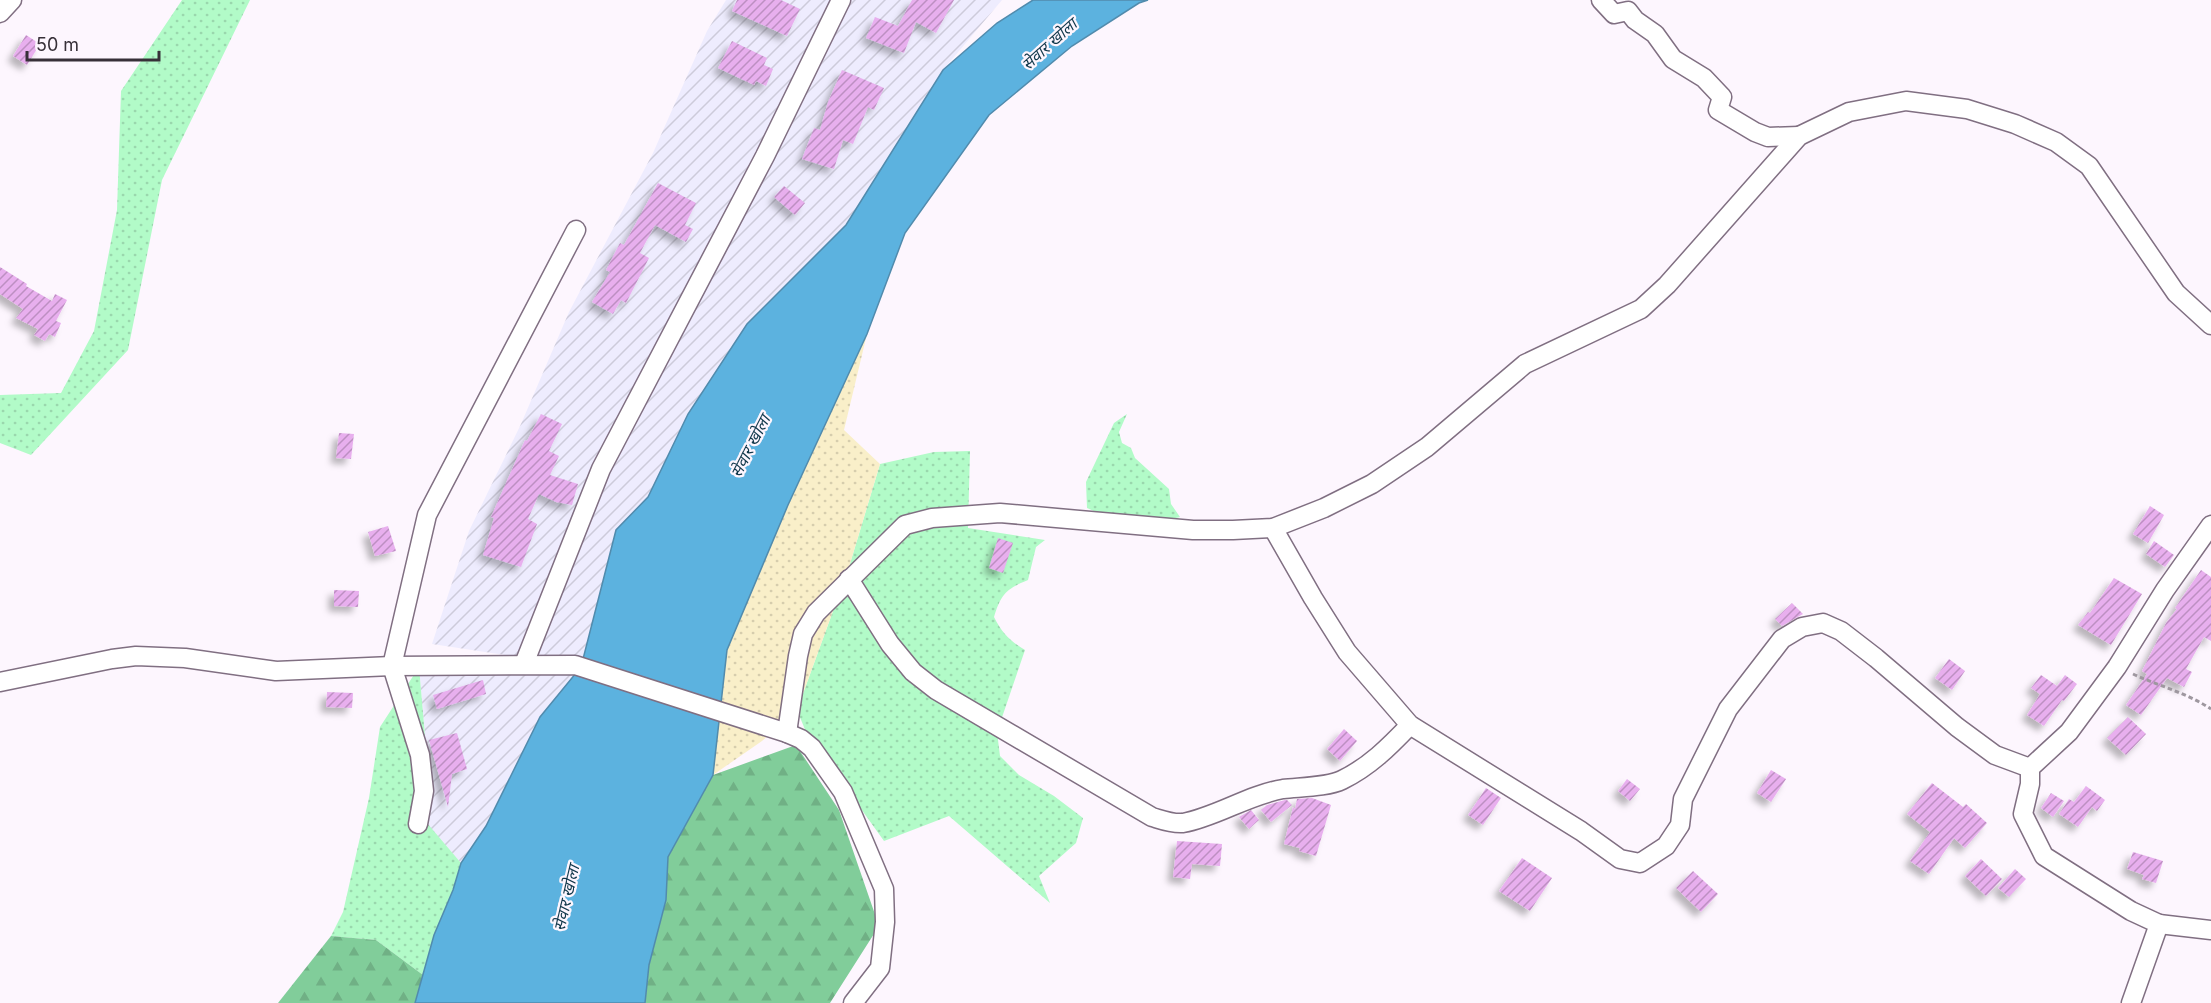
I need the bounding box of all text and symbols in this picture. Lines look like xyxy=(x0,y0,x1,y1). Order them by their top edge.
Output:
water label: सेवार खोला xyxy=(1017,12,1083,74)
scale bar xyxy=(27,24,159,62)
text: 50 m xyxy=(36,34,79,55)
water label: सेवार खोला xyxy=(726,409,775,480)
water label: सेवार खोला xyxy=(549,860,584,933)

